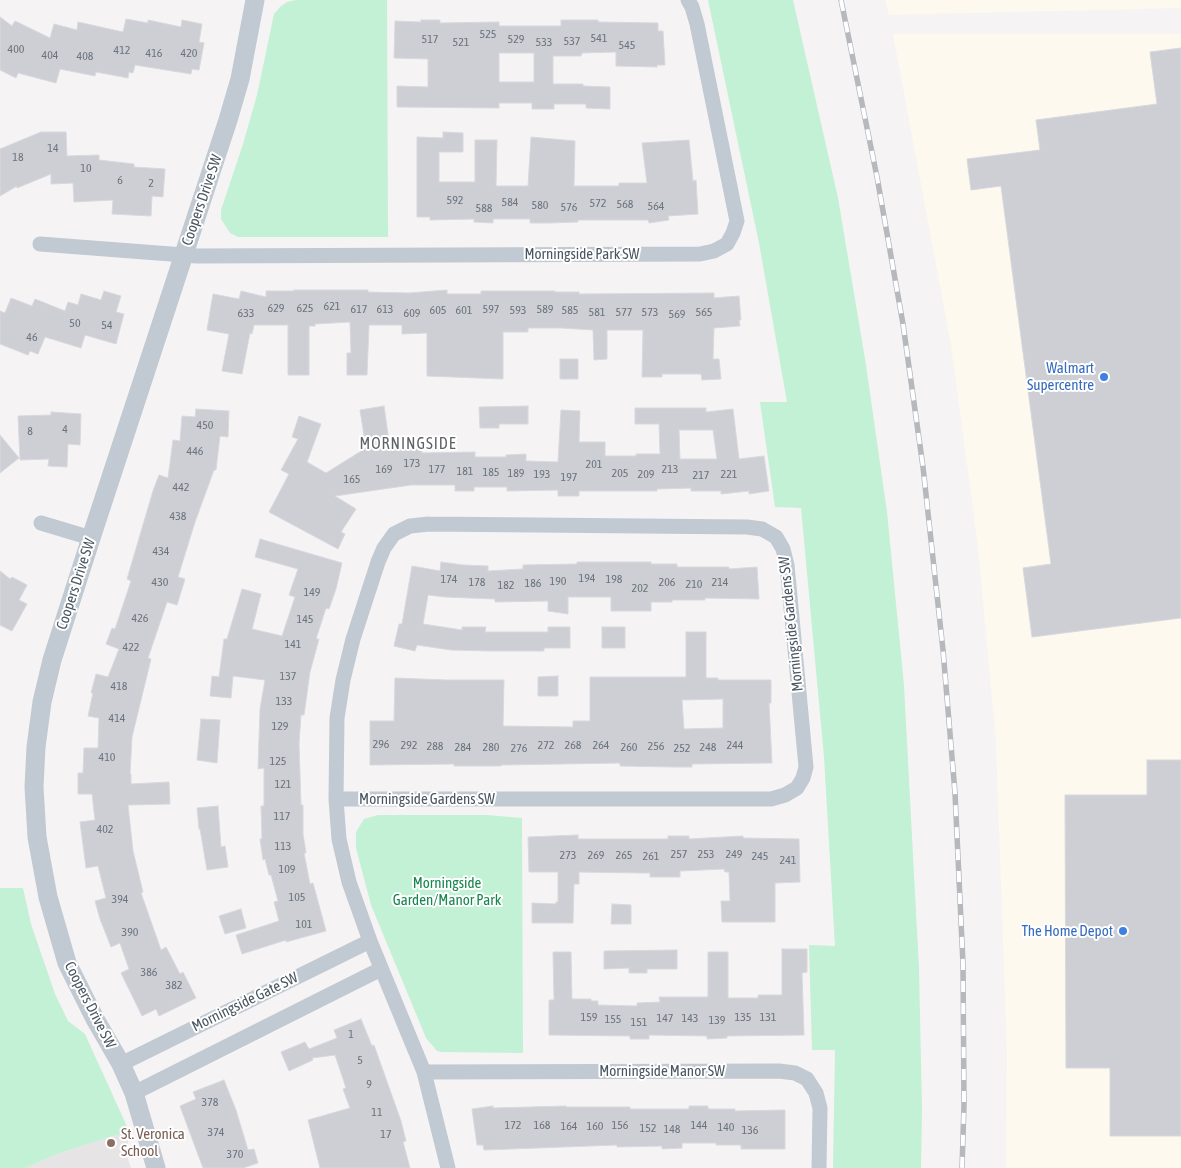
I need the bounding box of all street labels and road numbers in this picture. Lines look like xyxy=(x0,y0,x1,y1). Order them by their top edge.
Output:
street label: Coopers Drive SW xyxy=(178,152,226,248)
street label: Morningside Park SW xyxy=(525,245,639,263)
street label: Coopers Drive SW xyxy=(53,536,99,632)
street label: Morningside Gardens SW xyxy=(775,556,807,692)
street label: Morningside Gardens SW xyxy=(359,790,495,808)
street label: Coopers Drive SW xyxy=(60,959,120,1051)
street label: Morningside Gate SW xyxy=(189,969,301,1035)
street label: Morningside Manor SW xyxy=(599,1062,725,1080)

